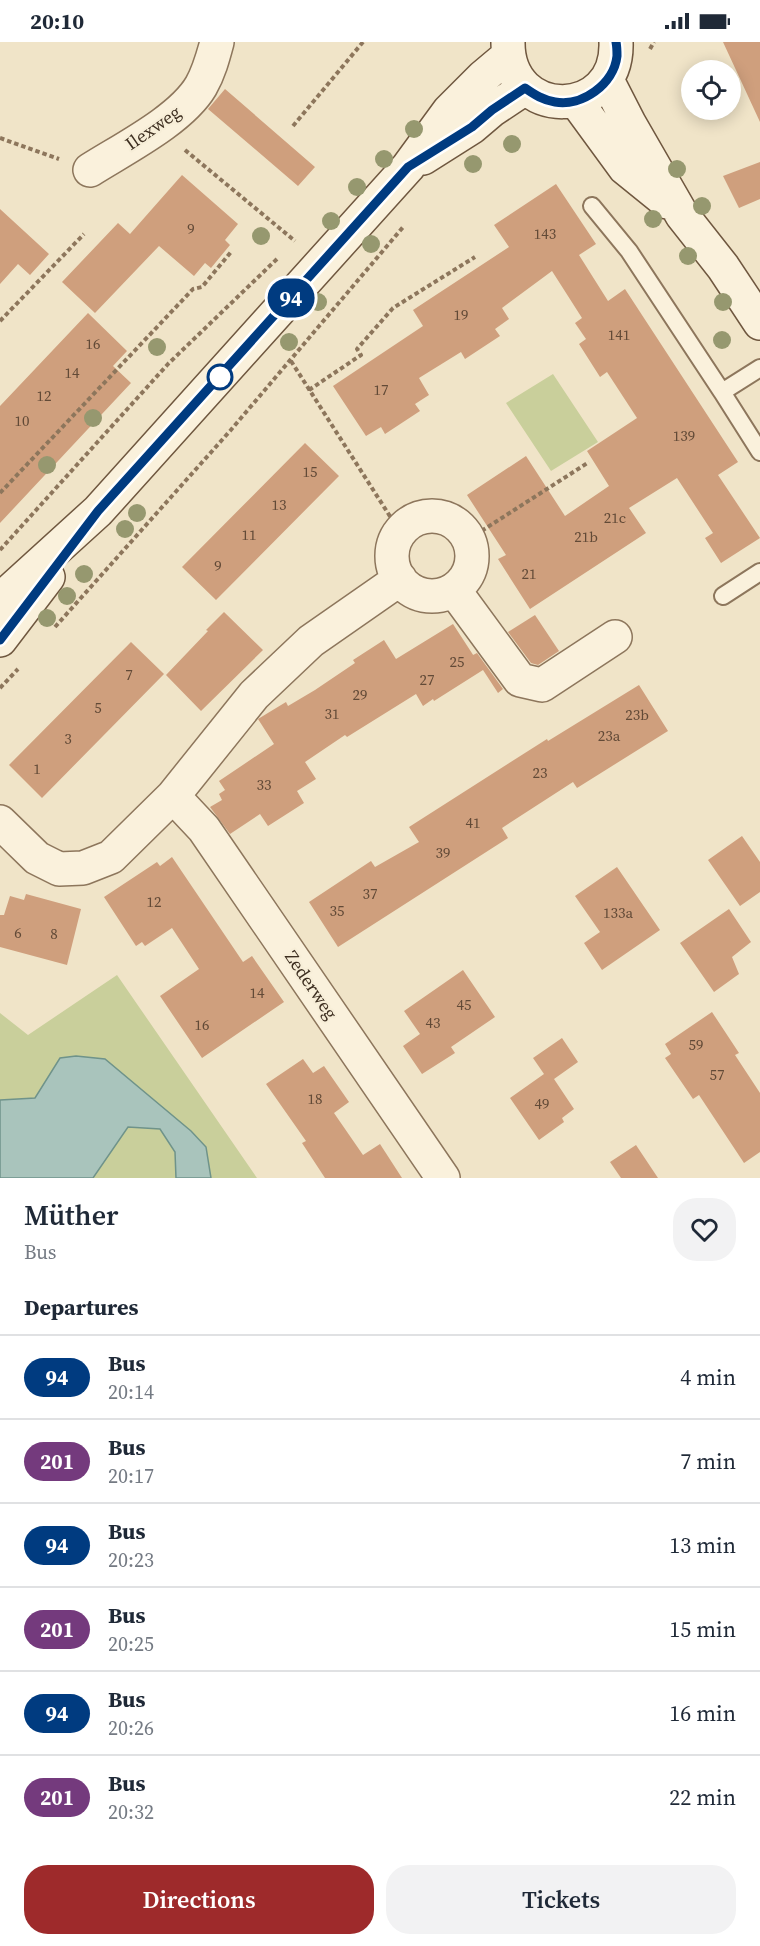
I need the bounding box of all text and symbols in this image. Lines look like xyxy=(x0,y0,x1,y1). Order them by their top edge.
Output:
text: 20:10 xyxy=(30,6,84,36)
map controls xyxy=(681,60,741,120)
button: locate xyxy=(681,60,741,120)
street label: Ilexweg xyxy=(120,99,186,156)
house number: 9 xyxy=(187,218,195,239)
house number: 143 xyxy=(534,223,556,244)
line badge: 94 xyxy=(264,278,318,318)
text: 94 xyxy=(280,284,302,313)
house number: 19 xyxy=(453,304,469,325)
house number: 141 xyxy=(608,324,630,345)
house number: 16 xyxy=(85,333,101,354)
house number: 14 xyxy=(64,362,80,383)
unlabelled marker xyxy=(207,364,233,390)
house number: 17 xyxy=(373,379,389,400)
house number: 12 xyxy=(36,385,52,406)
house number: 10 xyxy=(14,410,30,431)
house number: 139 xyxy=(673,425,695,446)
house number: 15 xyxy=(302,461,318,482)
house number: 13 xyxy=(271,494,287,515)
house number: 21c xyxy=(604,507,626,528)
house number: 11 xyxy=(241,524,257,545)
house number: 21b xyxy=(574,526,598,547)
house number: 9 xyxy=(214,555,222,576)
house number: 21 xyxy=(521,563,537,584)
house number: 25 xyxy=(449,651,465,672)
house number: 7 xyxy=(125,664,133,685)
house number: 27 xyxy=(419,669,435,690)
house number: 29 xyxy=(352,684,368,705)
house number: 5 xyxy=(94,697,102,718)
house number: 31 xyxy=(324,703,340,724)
house number: 23b xyxy=(625,704,649,725)
house number: 23a xyxy=(598,725,621,746)
house number: 3 xyxy=(64,728,72,749)
house number: 1 xyxy=(33,758,41,779)
house number: 23 xyxy=(532,762,548,783)
house number: 33 xyxy=(256,774,272,795)
house number: 41 xyxy=(465,812,481,833)
house number: 39 xyxy=(435,842,451,863)
house number: 37 xyxy=(362,883,378,904)
house number: 12 xyxy=(146,891,162,912)
house number: 35 xyxy=(329,900,345,921)
house number: 133a xyxy=(603,902,633,923)
house number: 6 xyxy=(14,922,22,943)
house number: 8 xyxy=(50,923,58,944)
street label: Zederweg xyxy=(279,945,344,1024)
house number: 14 xyxy=(249,982,265,1003)
house number: 45 xyxy=(456,994,472,1015)
house number: 43 xyxy=(425,1012,441,1033)
house number: 16 xyxy=(194,1014,210,1035)
house number: 59 xyxy=(688,1034,704,1055)
house number: 57 xyxy=(709,1064,725,1085)
house number: 18 xyxy=(307,1088,323,1109)
house number: 49 xyxy=(534,1093,550,1114)
text: Müther xyxy=(24,1196,118,1234)
button: heart xyxy=(673,1198,736,1261)
text: Bus xyxy=(24,1238,57,1266)
text: Departures xyxy=(24,1292,138,1322)
text: Bus xyxy=(108,1348,145,1378)
text: 4 min xyxy=(680,1362,736,1392)
text: 94 xyxy=(46,1363,68,1392)
text: 20:14 xyxy=(108,1378,154,1406)
text: Bus xyxy=(108,1432,145,1462)
text: 7 min xyxy=(680,1446,736,1476)
text: 201 xyxy=(40,1447,74,1476)
text: 20:17 xyxy=(108,1462,154,1490)
text: Bus xyxy=(108,1516,145,1546)
text: 13 min xyxy=(669,1530,736,1560)
text: 94 xyxy=(46,1531,68,1560)
text: 20:23 xyxy=(108,1546,154,1574)
text: Bus xyxy=(108,1600,145,1630)
text: 15 min xyxy=(669,1614,736,1644)
text: 201 xyxy=(40,1615,74,1644)
text: 20:25 xyxy=(108,1630,154,1658)
text: Bus xyxy=(108,1684,145,1714)
text: 16 min xyxy=(669,1698,736,1728)
text: 94 xyxy=(46,1699,68,1728)
text: 20:26 xyxy=(108,1714,154,1742)
text: Bus xyxy=(108,1768,145,1798)
text: 22 min xyxy=(669,1782,736,1812)
text: 201 xyxy=(40,1783,74,1812)
text: 20:32 xyxy=(108,1798,154,1826)
button: Directions xyxy=(24,1865,374,1934)
button: Tickets xyxy=(386,1865,736,1934)

